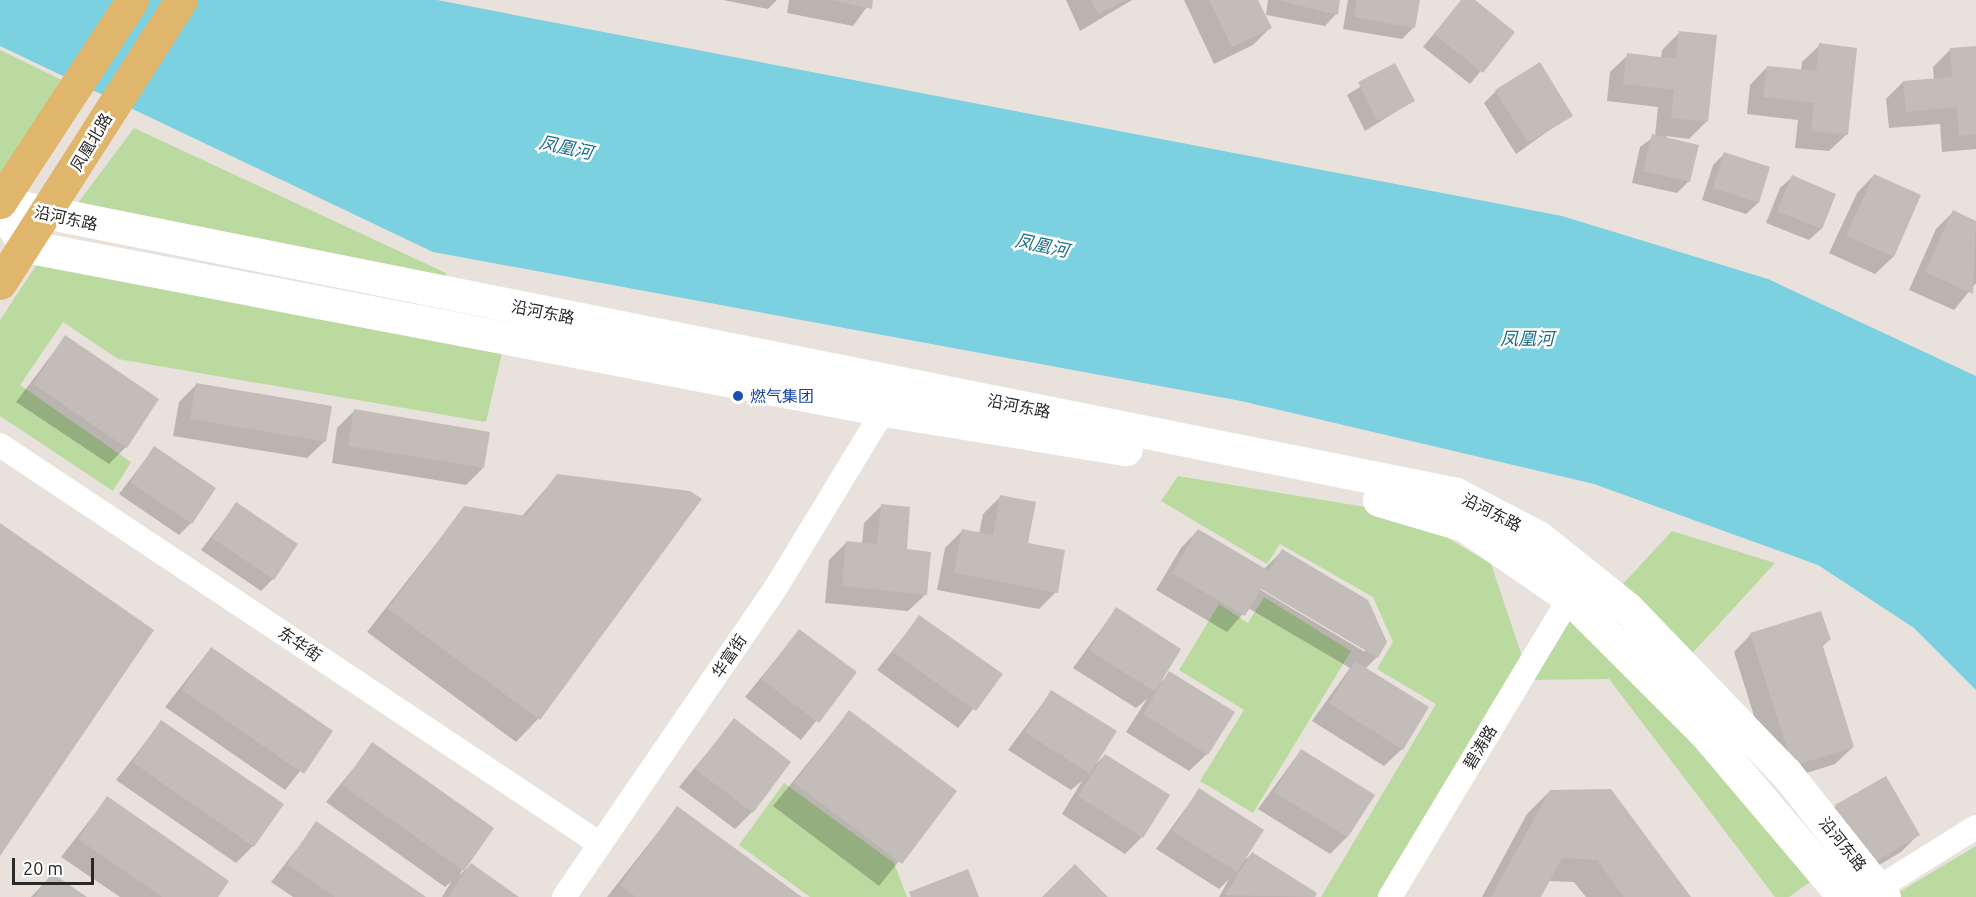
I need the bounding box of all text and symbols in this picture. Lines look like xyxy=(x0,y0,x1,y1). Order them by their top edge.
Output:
street label: 凤凰北路 xyxy=(66,110,116,174)
water label: 凤凰河 xyxy=(537,131,595,163)
street label: 沿河东路 xyxy=(33,202,99,234)
water label: 凤凰河 xyxy=(1013,229,1071,261)
street label: 沿河东路 xyxy=(510,296,576,328)
water label: 凤凰河 xyxy=(1500,327,1554,349)
place label: 燃气集团 xyxy=(750,386,814,406)
marker: 燃气集团 xyxy=(731,389,745,403)
street label: 沿河东路 xyxy=(986,390,1052,422)
street label: 沿河东路 xyxy=(1459,489,1525,535)
street label: 东华街 xyxy=(275,623,325,665)
street label: 华富街 xyxy=(708,631,750,681)
street label: 碧涛路 xyxy=(1459,721,1501,773)
street label: 沿河东路 xyxy=(1815,813,1871,875)
scale bar xyxy=(15,846,98,884)
text: 20 m xyxy=(23,858,63,878)

